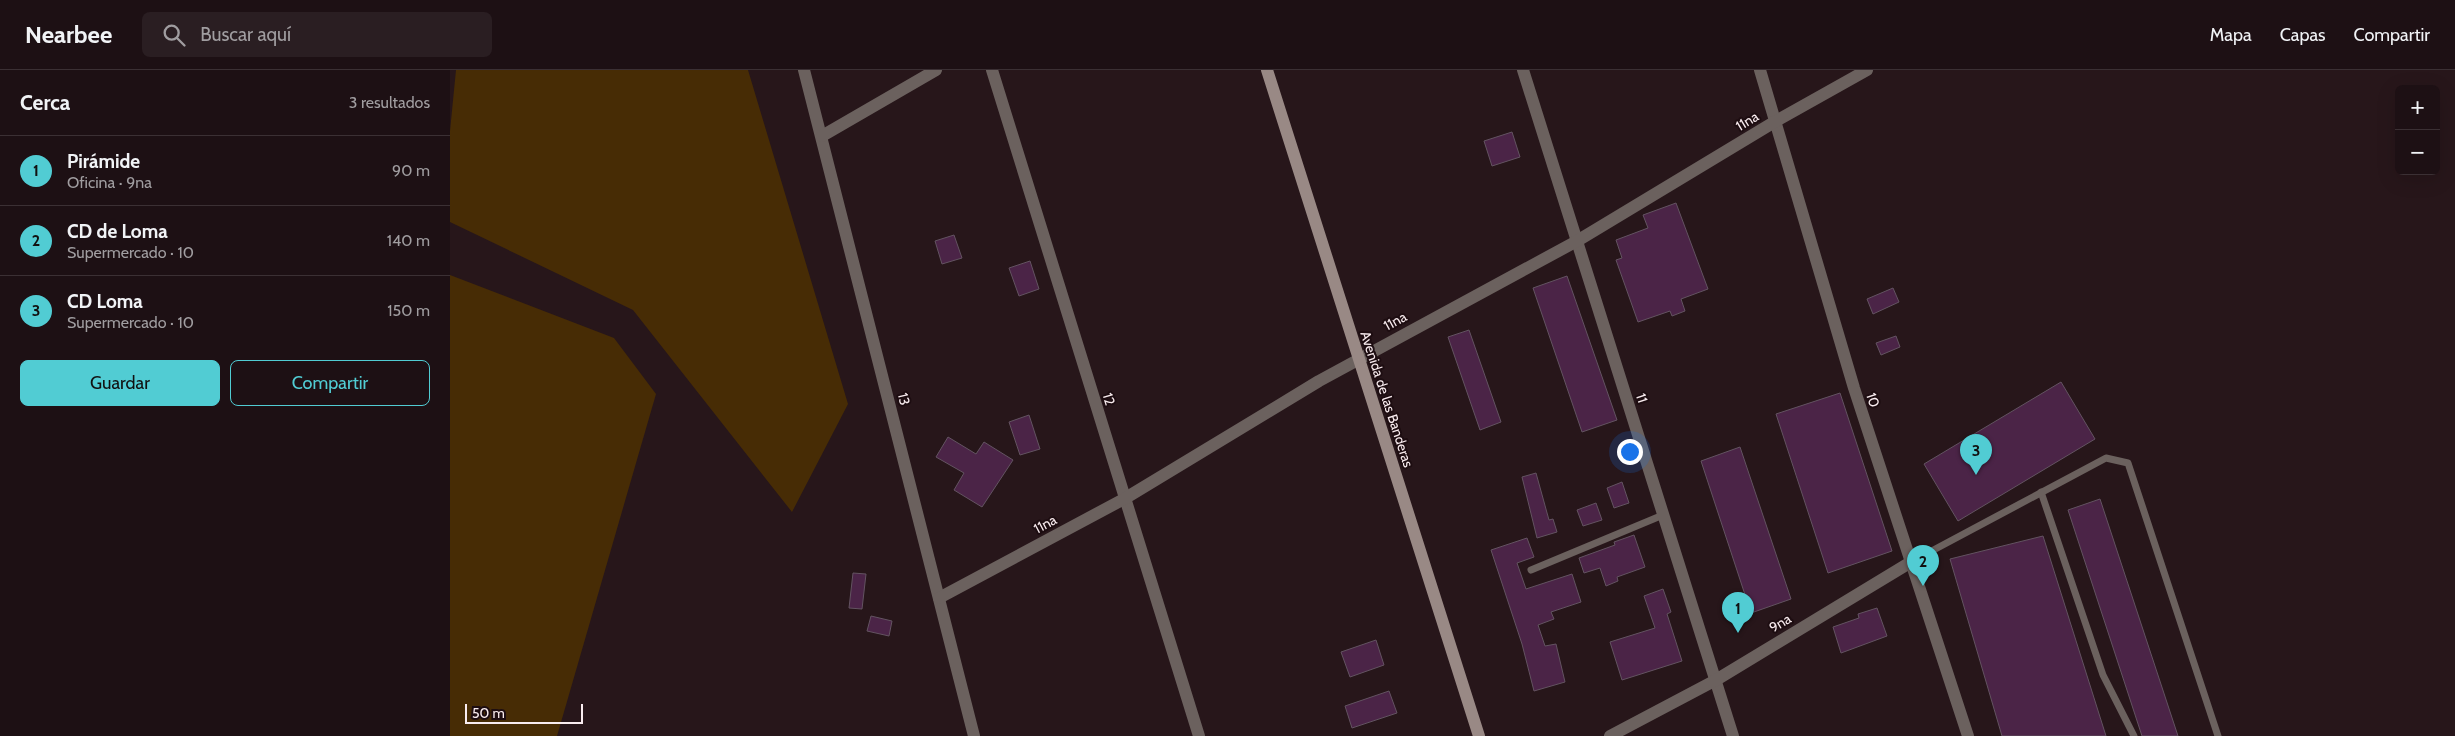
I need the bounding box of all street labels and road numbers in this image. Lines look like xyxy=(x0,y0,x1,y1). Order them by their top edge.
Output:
street label: 11na xyxy=(1732,107,1762,135)
street label: 11na xyxy=(1380,307,1410,335)
street label: Avenida de las Banderas xyxy=(1356,329,1418,470)
street label: 10 xyxy=(1862,390,1884,410)
street label: 13 xyxy=(894,391,914,407)
street label: 12 xyxy=(1099,391,1119,407)
street label: 11 xyxy=(1632,391,1652,405)
street label: 11na xyxy=(1030,510,1060,538)
street label: 9na xyxy=(1766,609,1795,637)

